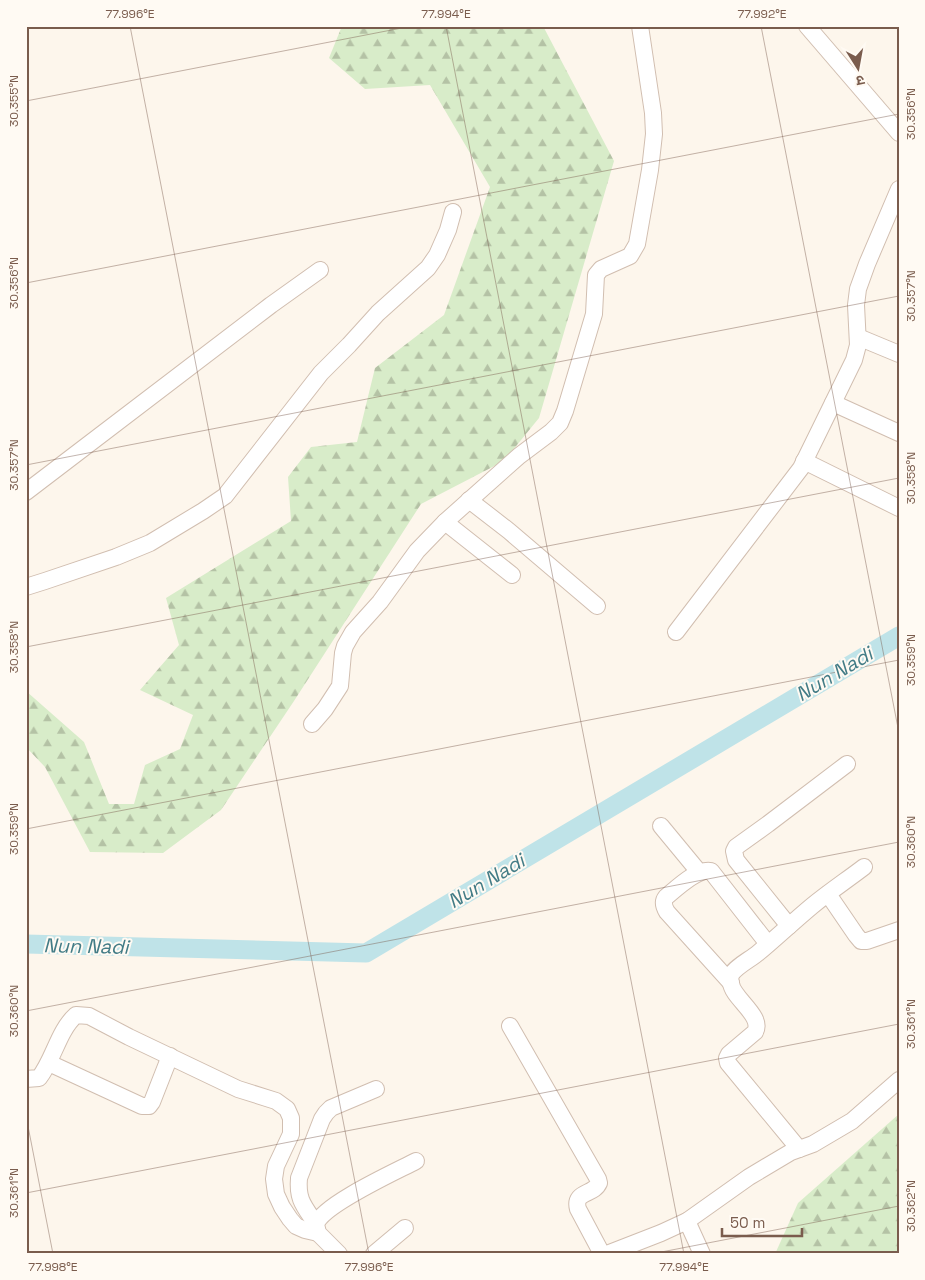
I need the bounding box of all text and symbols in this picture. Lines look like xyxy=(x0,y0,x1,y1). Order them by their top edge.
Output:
text: 77.996°E xyxy=(105,6,155,22)
text: 77.994°E xyxy=(421,6,471,22)
text: 77.992°E xyxy=(737,6,787,22)
north arrow xyxy=(832,42,882,92)
text: उ xyxy=(854,71,866,91)
text: 30.355°N xyxy=(6,75,22,127)
text: 30.356°N xyxy=(903,88,919,140)
text: 30.356°N xyxy=(6,257,22,309)
text: 30.357°N xyxy=(903,270,919,322)
text: 30.357°N xyxy=(6,439,22,491)
text: 30.358°N xyxy=(903,452,919,504)
text: 30.358°N xyxy=(6,621,22,673)
text: 30.359°N xyxy=(903,634,919,686)
water label: Nun Nadi xyxy=(791,640,879,707)
text: 30.359°N xyxy=(6,803,22,855)
text: 30.360°N xyxy=(903,816,919,868)
water label: Nun Nadi xyxy=(443,847,531,914)
water label: Nun Nadi xyxy=(43,932,131,960)
text: 30.360°N xyxy=(6,985,22,1037)
text: 30.361°N xyxy=(903,999,919,1049)
text: 30.361°N xyxy=(6,1168,22,1218)
text: 30.362°N xyxy=(903,1180,919,1232)
scale bar xyxy=(722,1205,802,1237)
text: 50 m xyxy=(730,1213,765,1232)
text: 77.998°E xyxy=(28,1259,78,1275)
text: 77.996°E xyxy=(344,1259,394,1275)
text: 77.994°E xyxy=(659,1259,709,1275)

